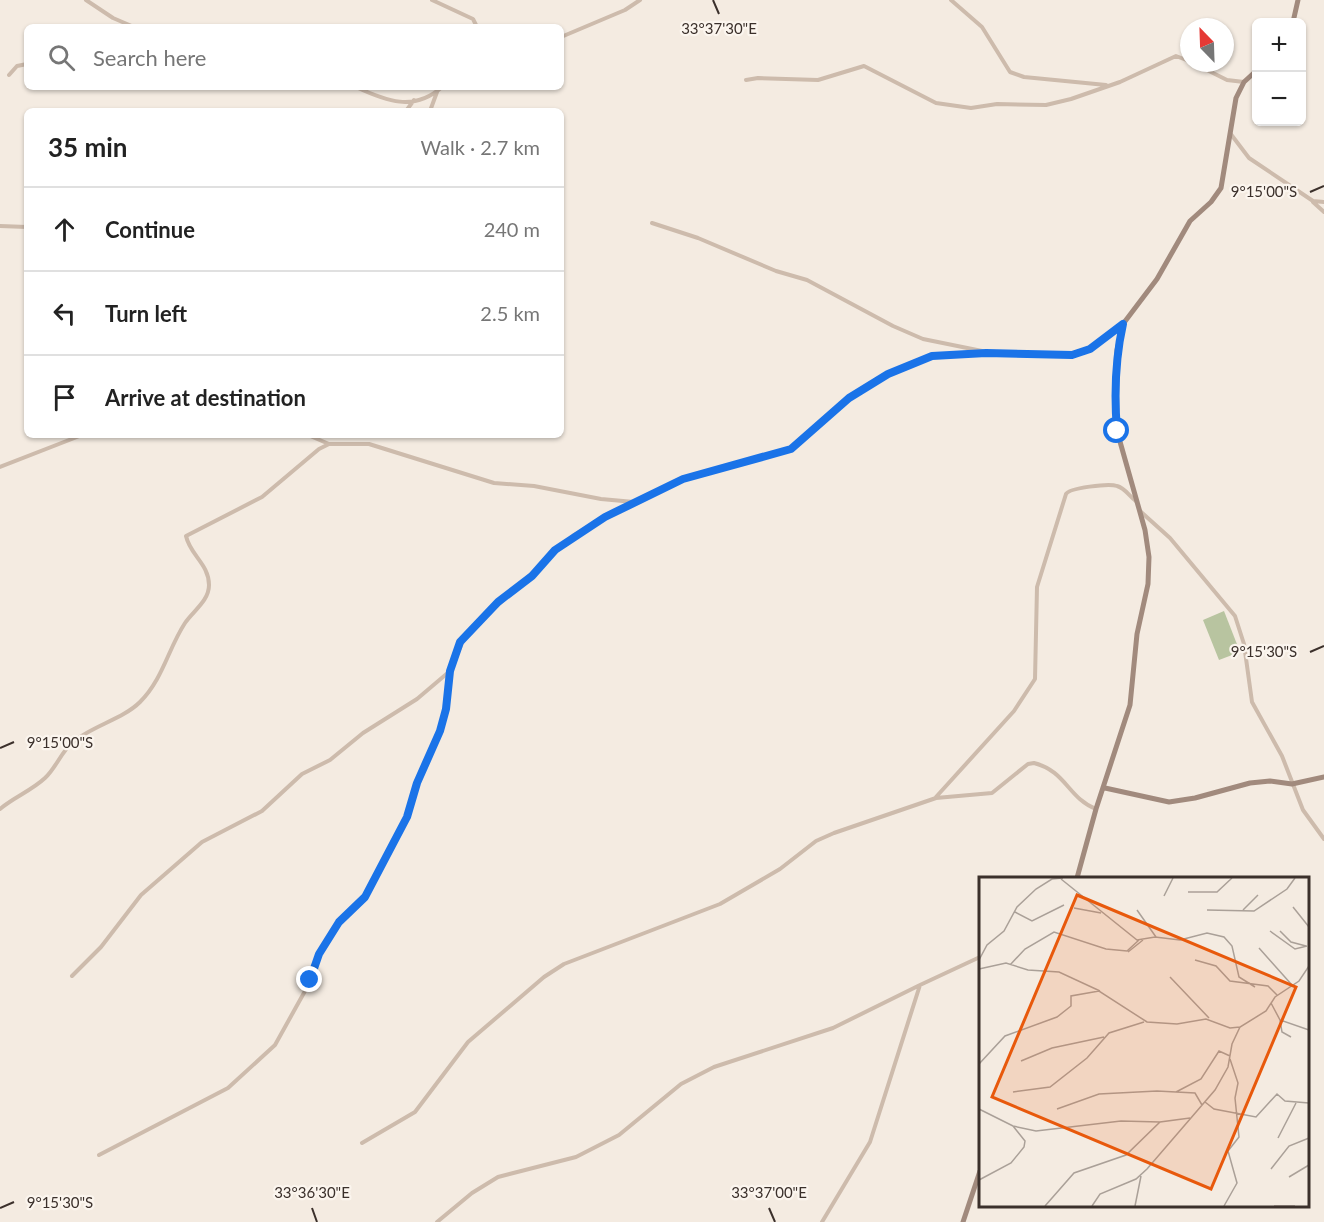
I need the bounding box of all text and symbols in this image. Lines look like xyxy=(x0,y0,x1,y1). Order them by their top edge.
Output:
north arrow xyxy=(1180,18,1234,72)
map controls xyxy=(1252,18,1306,126)
button: + xyxy=(1252,18,1306,72)
text: 33°37'30"E xyxy=(681,19,757,37)
search box xyxy=(24,24,564,90)
icon: search xyxy=(45,41,78,74)
text: Search here xyxy=(93,44,206,71)
button: − xyxy=(1252,72,1306,126)
text: 35 min xyxy=(48,131,128,163)
text: Walk · 2.7 km xyxy=(421,135,540,159)
text: 9°15'00"S xyxy=(1231,182,1297,200)
icon: ahead xyxy=(48,213,81,246)
text: Continue xyxy=(105,216,195,243)
text: 240 m xyxy=(484,217,540,241)
icon: left xyxy=(48,297,81,330)
text: Turn left xyxy=(105,300,187,327)
text: 2.5 km xyxy=(480,301,540,325)
icon: arrive xyxy=(48,381,81,414)
text: Arrive at destination xyxy=(105,384,306,411)
route start xyxy=(1103,417,1129,443)
text: 9°15'30"S xyxy=(1231,642,1297,660)
text: 9°15'00"S xyxy=(27,733,93,751)
inset map xyxy=(979,877,1309,1207)
route end xyxy=(296,966,322,992)
text: 33°36'30"E xyxy=(274,1183,350,1201)
text: 33°37'00"E xyxy=(731,1183,807,1201)
text: 9°15'30"S xyxy=(27,1193,93,1211)

